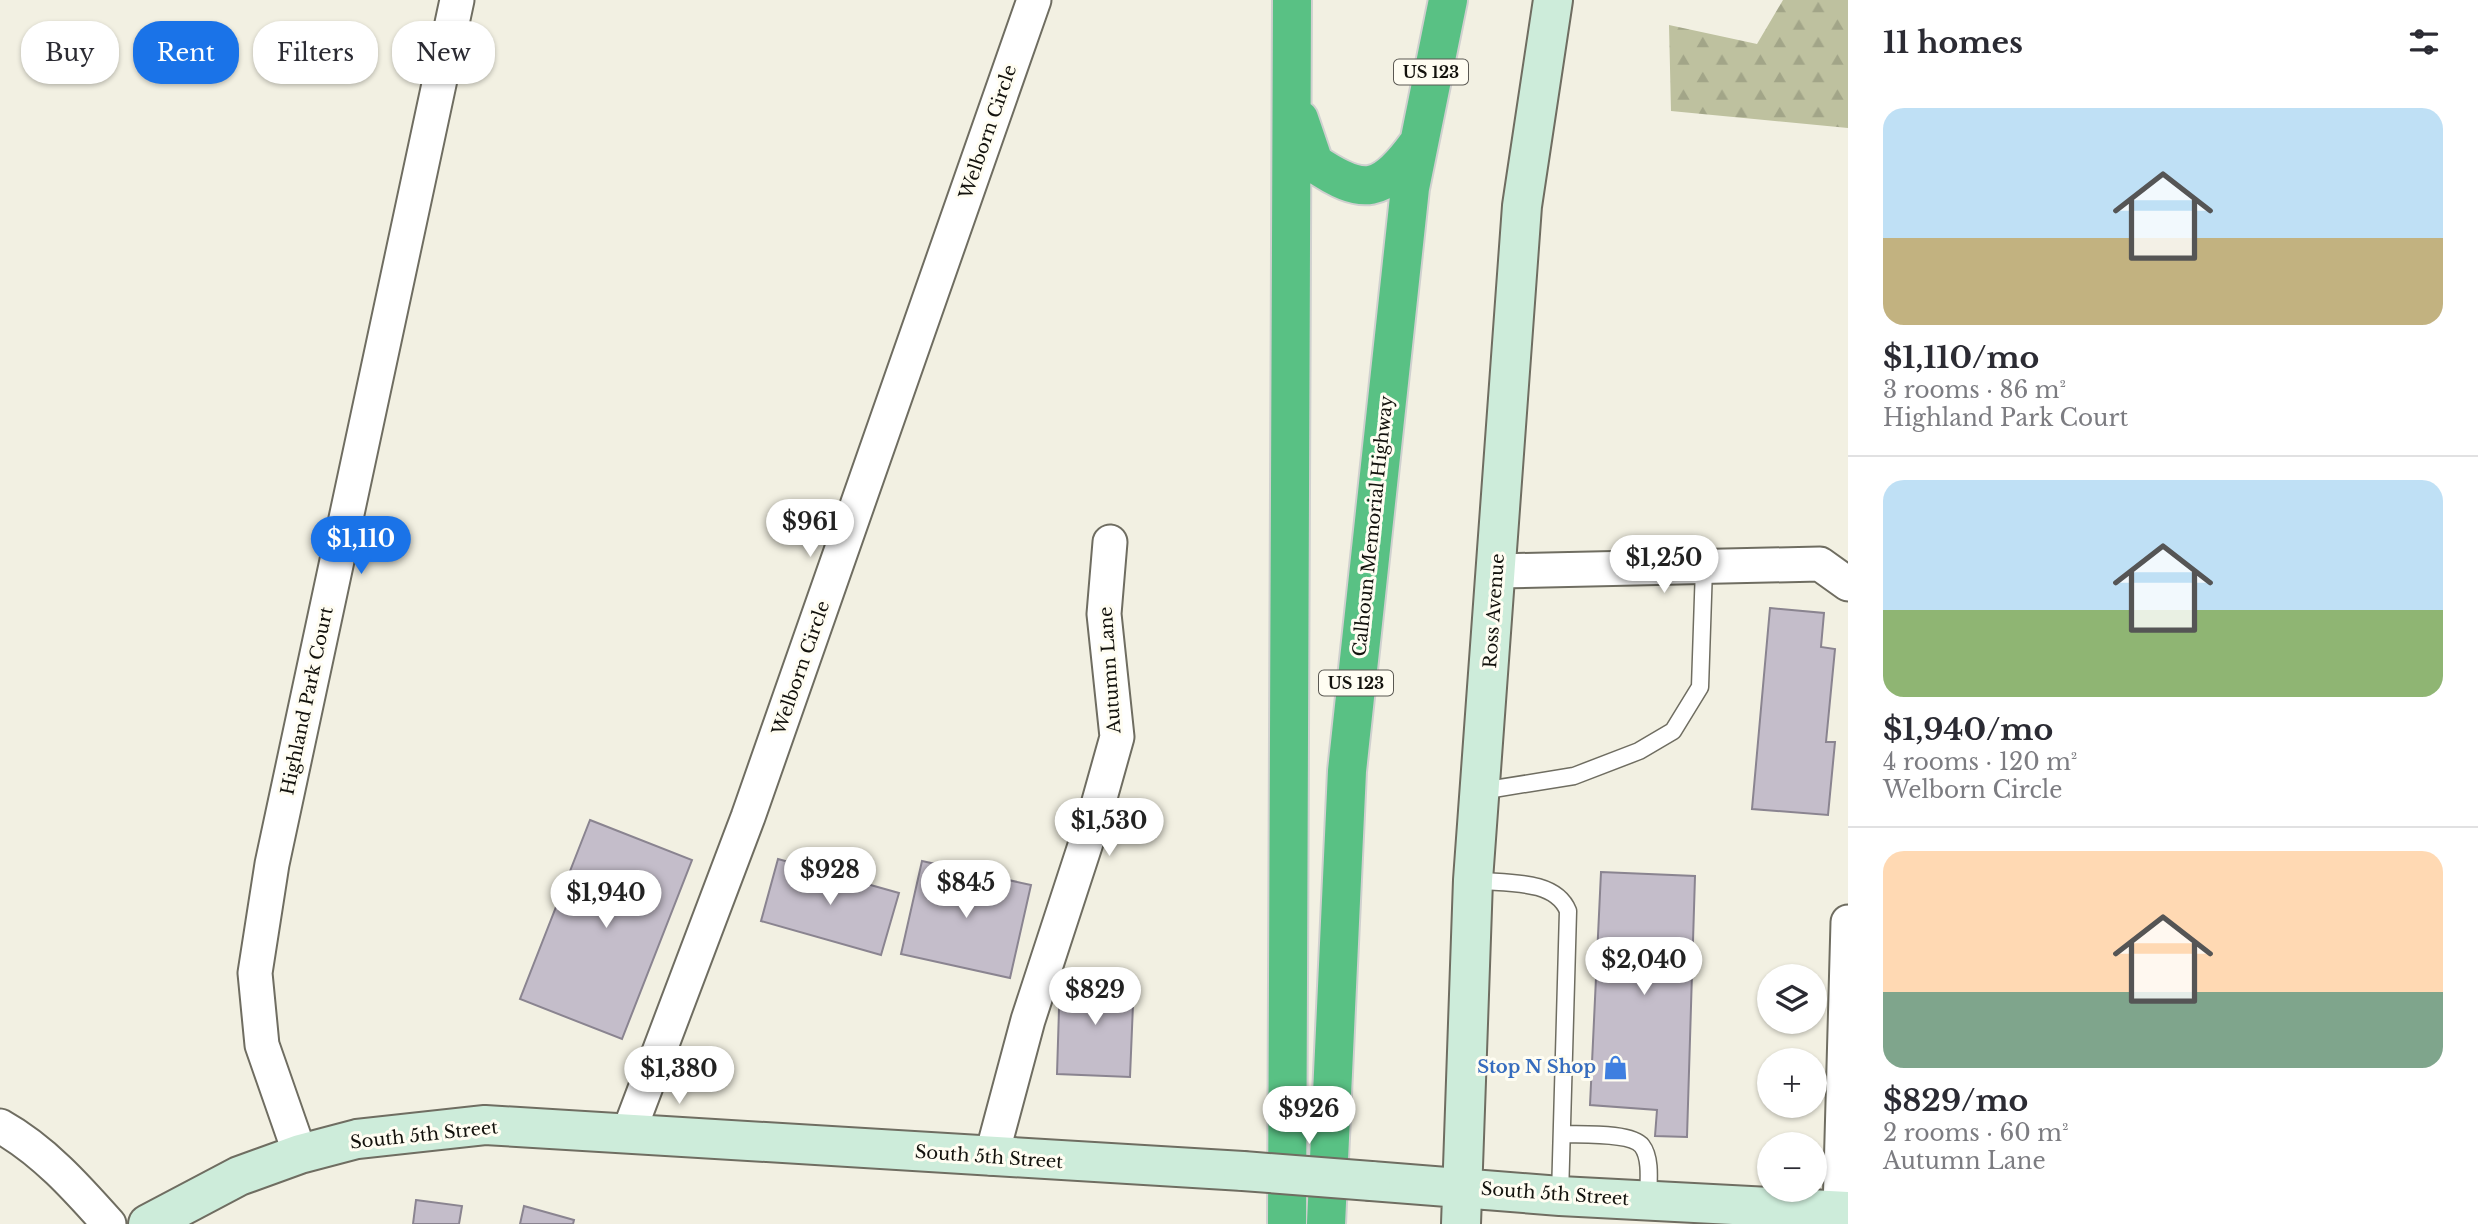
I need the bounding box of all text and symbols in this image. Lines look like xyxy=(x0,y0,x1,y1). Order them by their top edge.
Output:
chip: Buy xyxy=(21,21,119,84)
chip: Rent xyxy=(133,21,239,84)
chip: Filters xyxy=(253,21,378,84)
chip: New xyxy=(392,21,495,84)
icon: filters xyxy=(2405,23,2443,61)
text: 11 homes xyxy=(1883,24,2023,61)
road number: US 123 xyxy=(1394,60,1468,85)
street label: Welborn Circle xyxy=(954,62,1021,203)
icon: home xyxy=(2100,153,2226,279)
text: $1,110/mo xyxy=(1883,339,2039,376)
text: 3 rooms · 86 m² xyxy=(1883,376,2066,404)
street label: Calhoun Memorial Highway xyxy=(1348,394,1398,658)
text: Highland Park Court xyxy=(1883,404,2128,432)
pin: $961 xyxy=(769,500,851,559)
text: $961 xyxy=(782,508,838,536)
pin: $1,110 xyxy=(304,516,418,576)
text: $1,110 xyxy=(327,525,395,553)
icon: home xyxy=(2100,525,2226,651)
pin: $1,250 xyxy=(1607,536,1721,595)
text: $1,250 xyxy=(1626,544,1702,572)
street label: Ross Avenue xyxy=(1479,553,1509,669)
street label: Welborn Circle xyxy=(767,598,834,739)
street label: Highland Park Court xyxy=(276,605,338,797)
street label: Autumn Lane xyxy=(1095,606,1125,735)
road number: US 123 xyxy=(1319,670,1393,696)
text: $1,940/mo xyxy=(1883,711,2053,748)
text: 4 rooms · 120 m² xyxy=(1883,748,2077,776)
text: Welborn Circle xyxy=(1883,776,2062,804)
pin: $1,530 xyxy=(1052,798,1166,858)
text: $1,530 xyxy=(1071,807,1147,835)
pin: $928 xyxy=(789,848,871,907)
text: $928 xyxy=(800,856,860,884)
pin: $845 xyxy=(925,860,1007,920)
text: $845 xyxy=(937,869,995,897)
pin: $1,940 xyxy=(549,870,663,930)
text: $1,940 xyxy=(566,879,646,907)
icon: home xyxy=(2100,896,2226,1022)
pin: $2,040 xyxy=(1587,937,1701,997)
text: $2,040 xyxy=(1601,946,1687,974)
map controls xyxy=(1757,964,1827,1202)
button: layers xyxy=(1757,964,1827,1034)
pin: $829 xyxy=(1054,968,1136,1027)
text: $829 xyxy=(1065,976,1125,1004)
pin: $1,380 xyxy=(622,1046,736,1106)
button: + xyxy=(1757,1048,1827,1118)
shop icon: Stop N Shop xyxy=(1602,1053,1630,1081)
text: $1,380 xyxy=(640,1055,718,1083)
place label: Stop N Shop xyxy=(1477,1056,1596,1078)
text: $829/mo xyxy=(1883,1082,2028,1119)
pin: $926 xyxy=(1268,1086,1350,1146)
text: $926 xyxy=(1279,1095,1339,1123)
street label: South 5th Street xyxy=(349,1116,499,1154)
text: 2 rooms · 60 m² xyxy=(1883,1119,2069,1147)
button: − xyxy=(1757,1132,1827,1202)
street label: South 5th Street xyxy=(914,1141,1064,1173)
text: Autumn Lane xyxy=(1883,1147,2046,1175)
street label: South 5th Street xyxy=(1480,1178,1630,1210)

